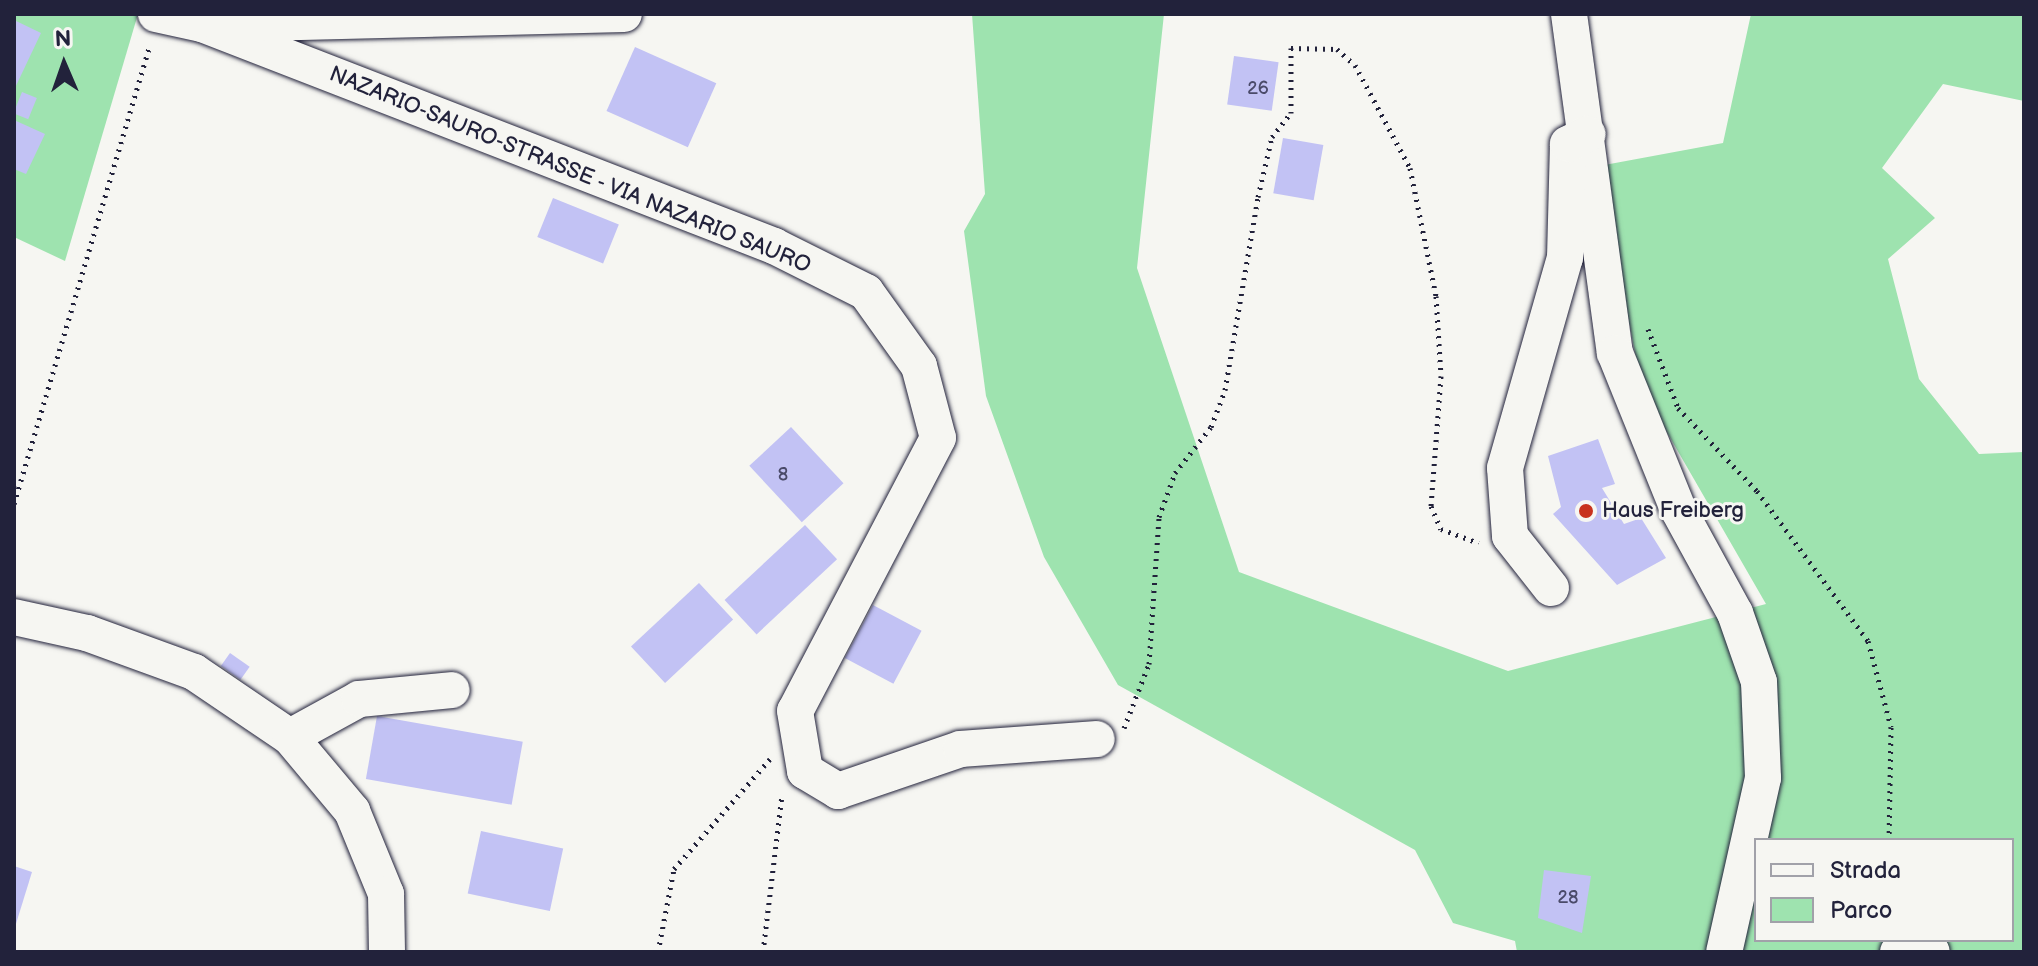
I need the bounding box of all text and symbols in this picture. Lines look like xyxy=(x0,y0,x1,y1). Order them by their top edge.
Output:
north arrow xyxy=(24,24,104,104)
text: N xyxy=(54,26,72,53)
street label: NAZARIO-SAURO-STRASSE - VIA NAZARIO SAURO xyxy=(324,60,816,280)
house number: 26 xyxy=(1247,78,1269,100)
house number: 8 xyxy=(778,464,788,486)
place label: Haus Freiberg xyxy=(1602,498,1744,524)
marker: Haus Freiberg xyxy=(1577,502,1595,520)
legend xyxy=(1754,838,2014,942)
text: Strada xyxy=(1830,856,1901,885)
house number: 28 xyxy=(1557,887,1579,909)
text: Parco xyxy=(1830,896,1892,925)

